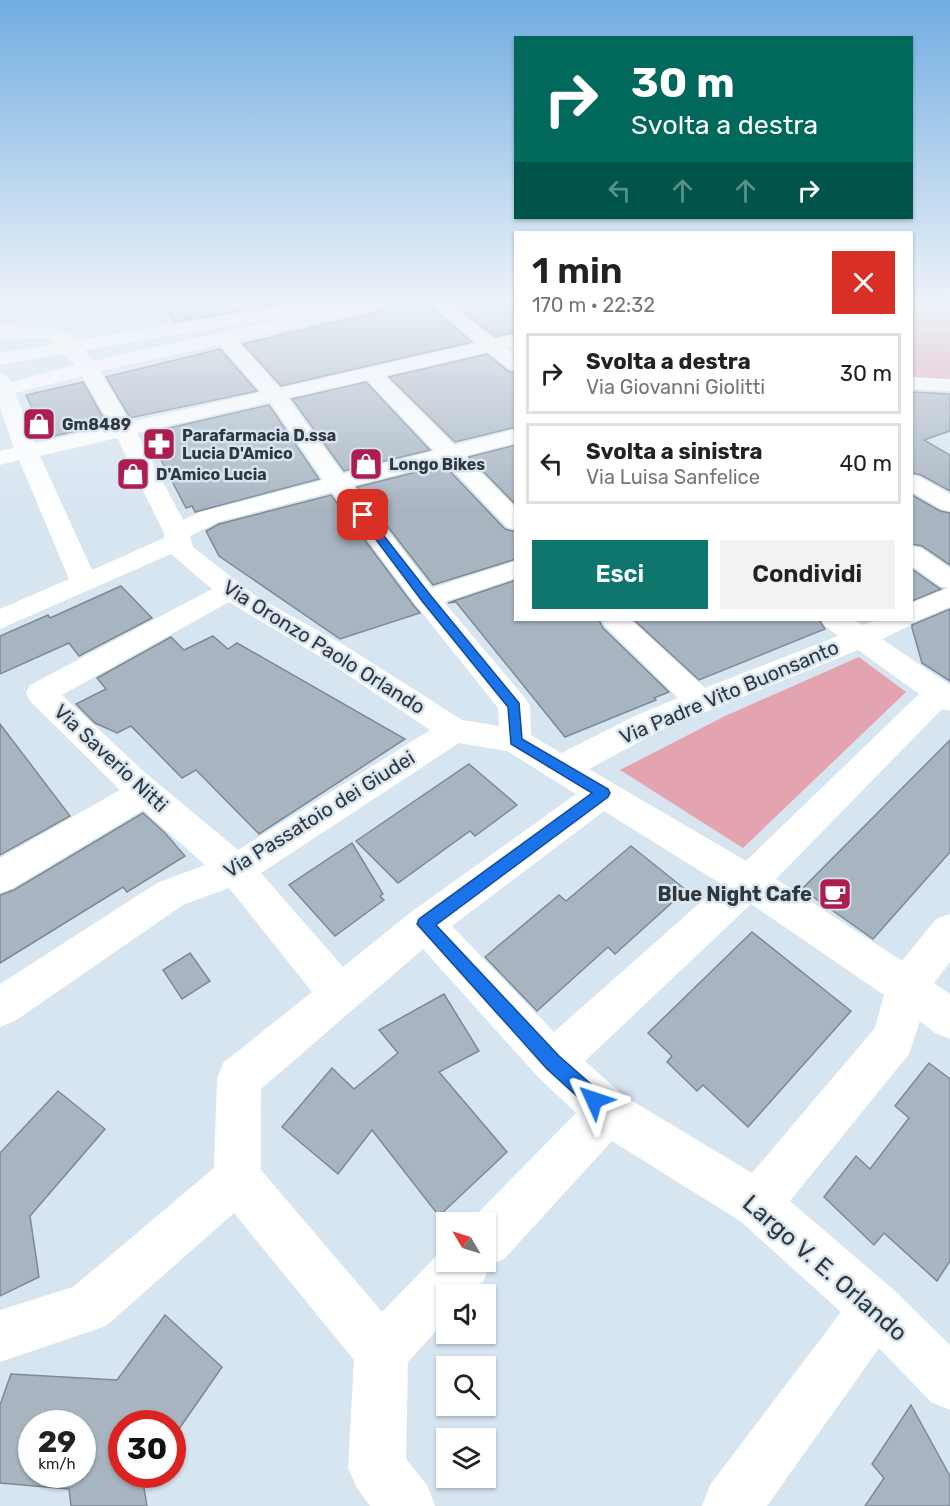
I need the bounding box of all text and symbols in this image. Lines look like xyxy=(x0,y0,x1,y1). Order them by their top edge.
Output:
text: 30 m xyxy=(631,58,735,108)
icon: right xyxy=(532,60,610,138)
text: Svolta a destra xyxy=(631,109,818,141)
icon: left xyxy=(603,174,636,207)
icon: ahead xyxy=(666,174,699,207)
icon: ahead xyxy=(729,174,762,207)
icon: right xyxy=(792,174,825,207)
text: 1 min xyxy=(532,249,623,292)
button: close xyxy=(832,251,895,314)
text: 170 m · 22:32 xyxy=(532,293,655,317)
text: Svolta a destra xyxy=(586,348,751,375)
icon: right xyxy=(535,357,568,390)
text: 30 m xyxy=(840,360,892,387)
text: Via Giovanni Giolitti xyxy=(586,375,765,399)
shop icon: Gm8489 xyxy=(21,406,57,442)
place label: Gm8489 xyxy=(62,415,131,434)
pharmacy icon: Parafarmacia D.ssa Lucia D'Amico xyxy=(141,426,177,462)
place label: Parafarmacia D.ssa Lucia D'Amico xyxy=(182,426,336,463)
text: Svolta a sinistra xyxy=(586,438,763,465)
shop icon: Longo Bikes xyxy=(348,446,384,482)
icon: left xyxy=(535,447,568,480)
text: 40 m xyxy=(839,450,892,477)
place label: Longo Bikes xyxy=(389,455,485,474)
shop icon: D'Amico Lucia xyxy=(115,456,151,492)
place label: D'Amico Lucia xyxy=(156,465,267,484)
text: Via Luisa Sanfelice xyxy=(586,465,760,489)
pin xyxy=(337,489,388,540)
icon: arrive xyxy=(346,498,379,531)
button: Esci xyxy=(532,540,708,609)
button: Condividi xyxy=(720,540,895,609)
street label: Via Oronzo Paolo Orlando xyxy=(219,575,429,719)
street label: Via Padre Vito Buonsanto xyxy=(616,635,842,749)
street label: Via Saverio Nitti xyxy=(49,699,173,817)
street label: Via Passatoio dei Giudei xyxy=(219,745,419,883)
cafe icon: Blue Night Cafe xyxy=(817,876,853,912)
place label: Blue Night Cafe xyxy=(658,882,812,906)
position arrow xyxy=(562,1068,626,1132)
street label: Largo V. E. Orlando xyxy=(737,1189,913,1347)
north arrow xyxy=(436,1212,496,1272)
map controls xyxy=(436,1212,496,1488)
button: sound xyxy=(436,1284,496,1344)
button: search xyxy=(436,1356,496,1416)
speed limit sign: 30 xyxy=(108,1410,186,1488)
text: 29 xyxy=(38,1424,76,1460)
button: layers xyxy=(436,1428,496,1488)
text: km/h xyxy=(38,1455,76,1473)

